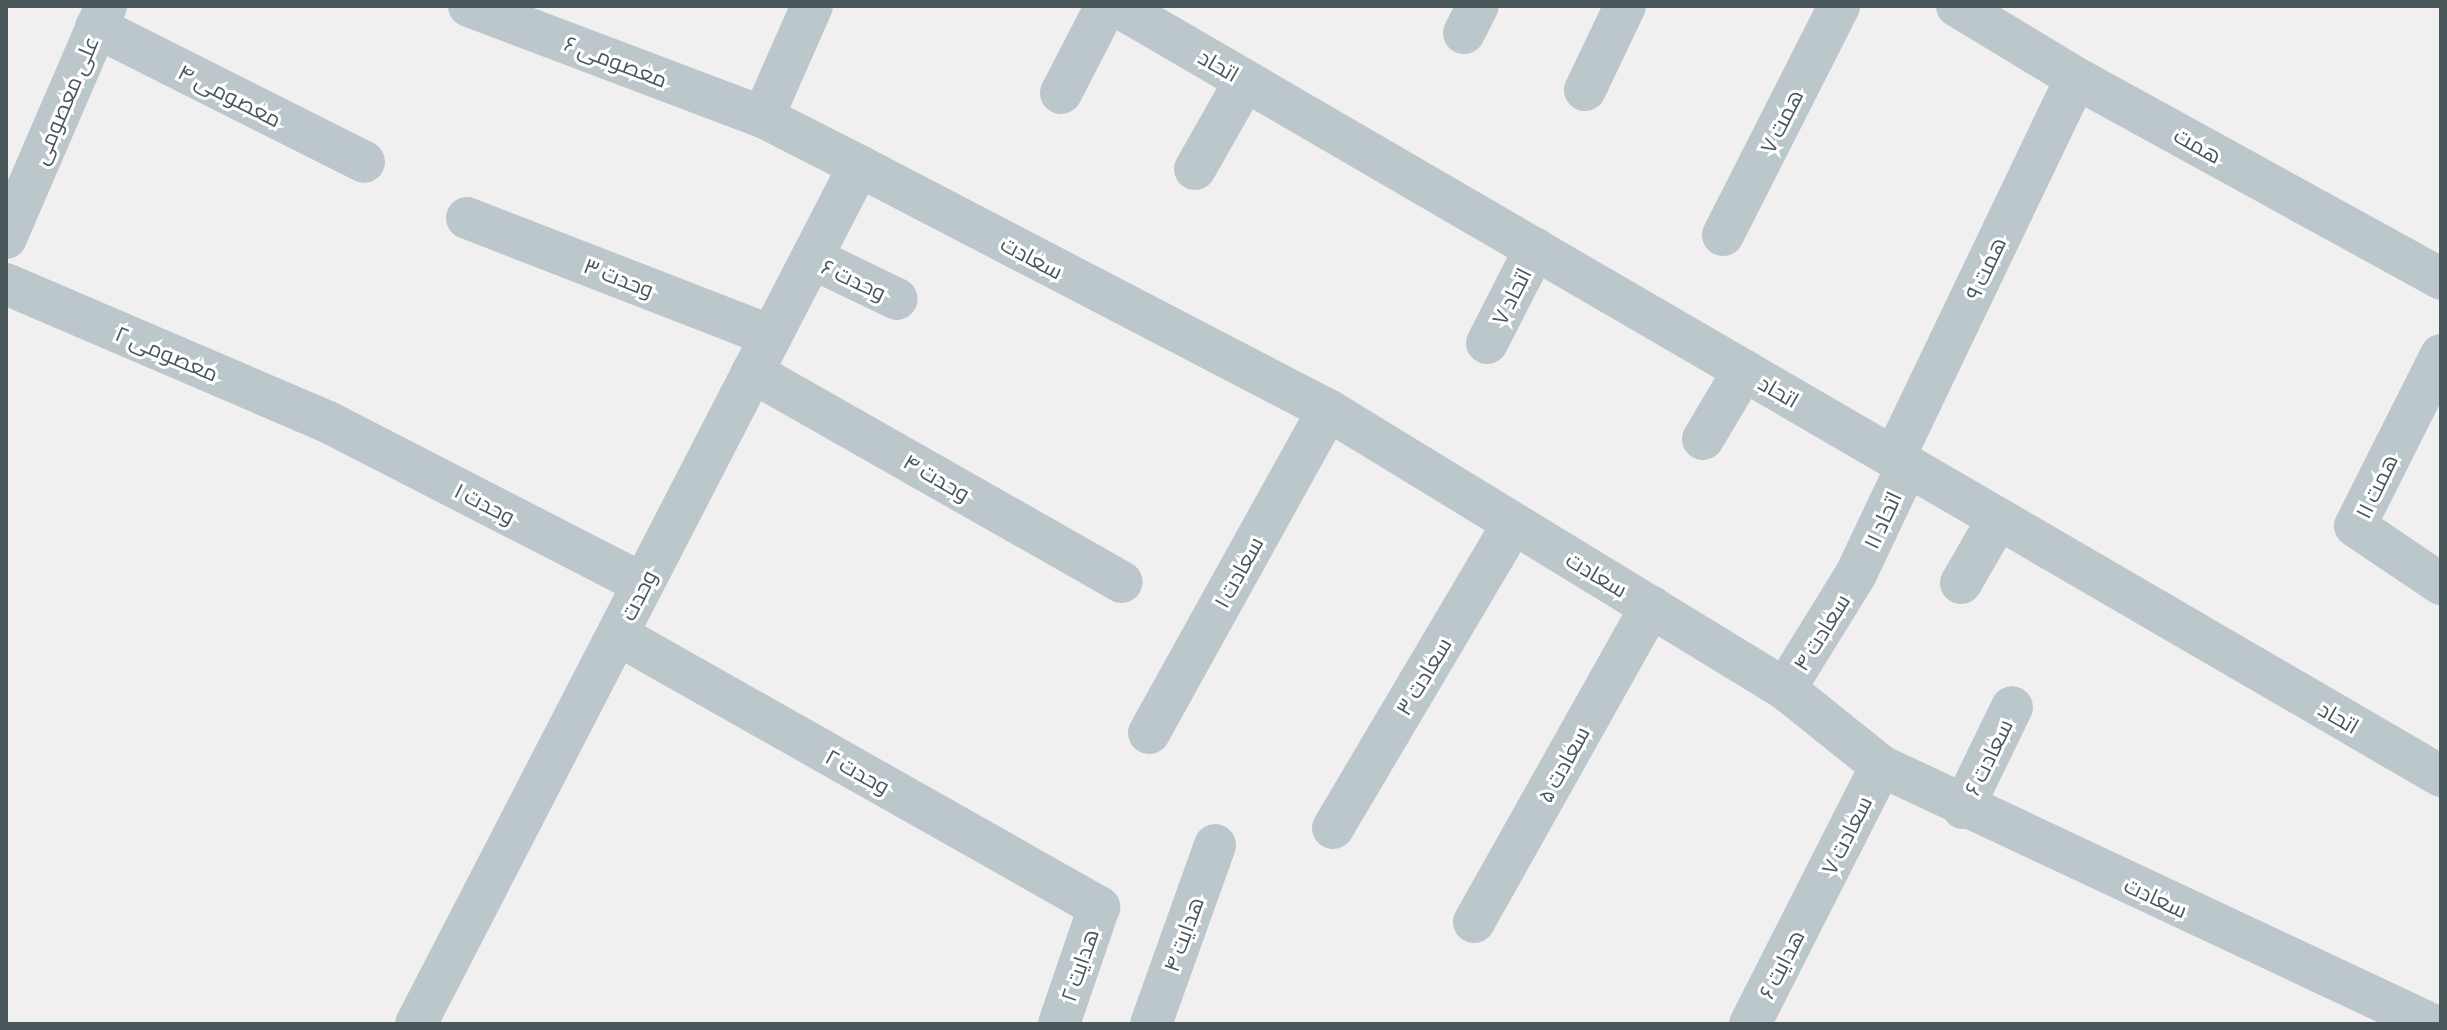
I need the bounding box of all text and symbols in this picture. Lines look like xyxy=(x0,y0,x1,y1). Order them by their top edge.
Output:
street label: معصومی ۶ xyxy=(561,29,671,93)
street label: علی معصومی xyxy=(26,32,104,168)
street label: اتحاد xyxy=(1194,43,1244,87)
street label: معصومی ۴ xyxy=(174,58,286,132)
street label: همت ۷ xyxy=(1754,85,1808,157)
street label: همت xyxy=(2170,121,2226,169)
street label: سعادت xyxy=(996,230,1068,284)
street label: همت ۹ xyxy=(1959,232,2011,304)
street label: وحدت ۳ xyxy=(580,252,658,302)
street label: وحدت ۶ xyxy=(817,253,891,305)
street label: اتحاد ۷ xyxy=(1486,263,1536,329)
street label: معصومی ۲ xyxy=(112,320,222,386)
street label: اتحاد xyxy=(1754,369,1804,413)
street label: وحدت ۴ xyxy=(899,447,975,507)
street label: همت ۱۱ xyxy=(2349,450,2403,522)
street label: وحدت ۱ xyxy=(450,477,520,529)
street label: اتحاد ۱۱ xyxy=(1857,487,1907,553)
street label: سعادت ۱ xyxy=(1208,532,1268,612)
street label: سعادت xyxy=(1562,546,1632,602)
street label: وحدت xyxy=(614,565,662,625)
street label: سعادت ۴ xyxy=(1787,589,1855,675)
street label: سعادت ۳ xyxy=(1390,632,1456,720)
street label: اتحاد xyxy=(2314,695,2364,739)
street label: سعادت ۶ xyxy=(1958,715,2018,799)
street label: سعادت ۵ xyxy=(1531,721,1595,807)
street label: وحدت ۲ xyxy=(821,743,895,799)
street label: سعادت ۷ xyxy=(1815,791,1877,879)
street label: سعادت xyxy=(2120,871,2192,923)
street label: هدایت ۴ xyxy=(1157,893,1209,975)
street label: هدایت ۲ xyxy=(1054,925,1104,1005)
street label: هدایت ۶ xyxy=(1752,925,1810,1003)

